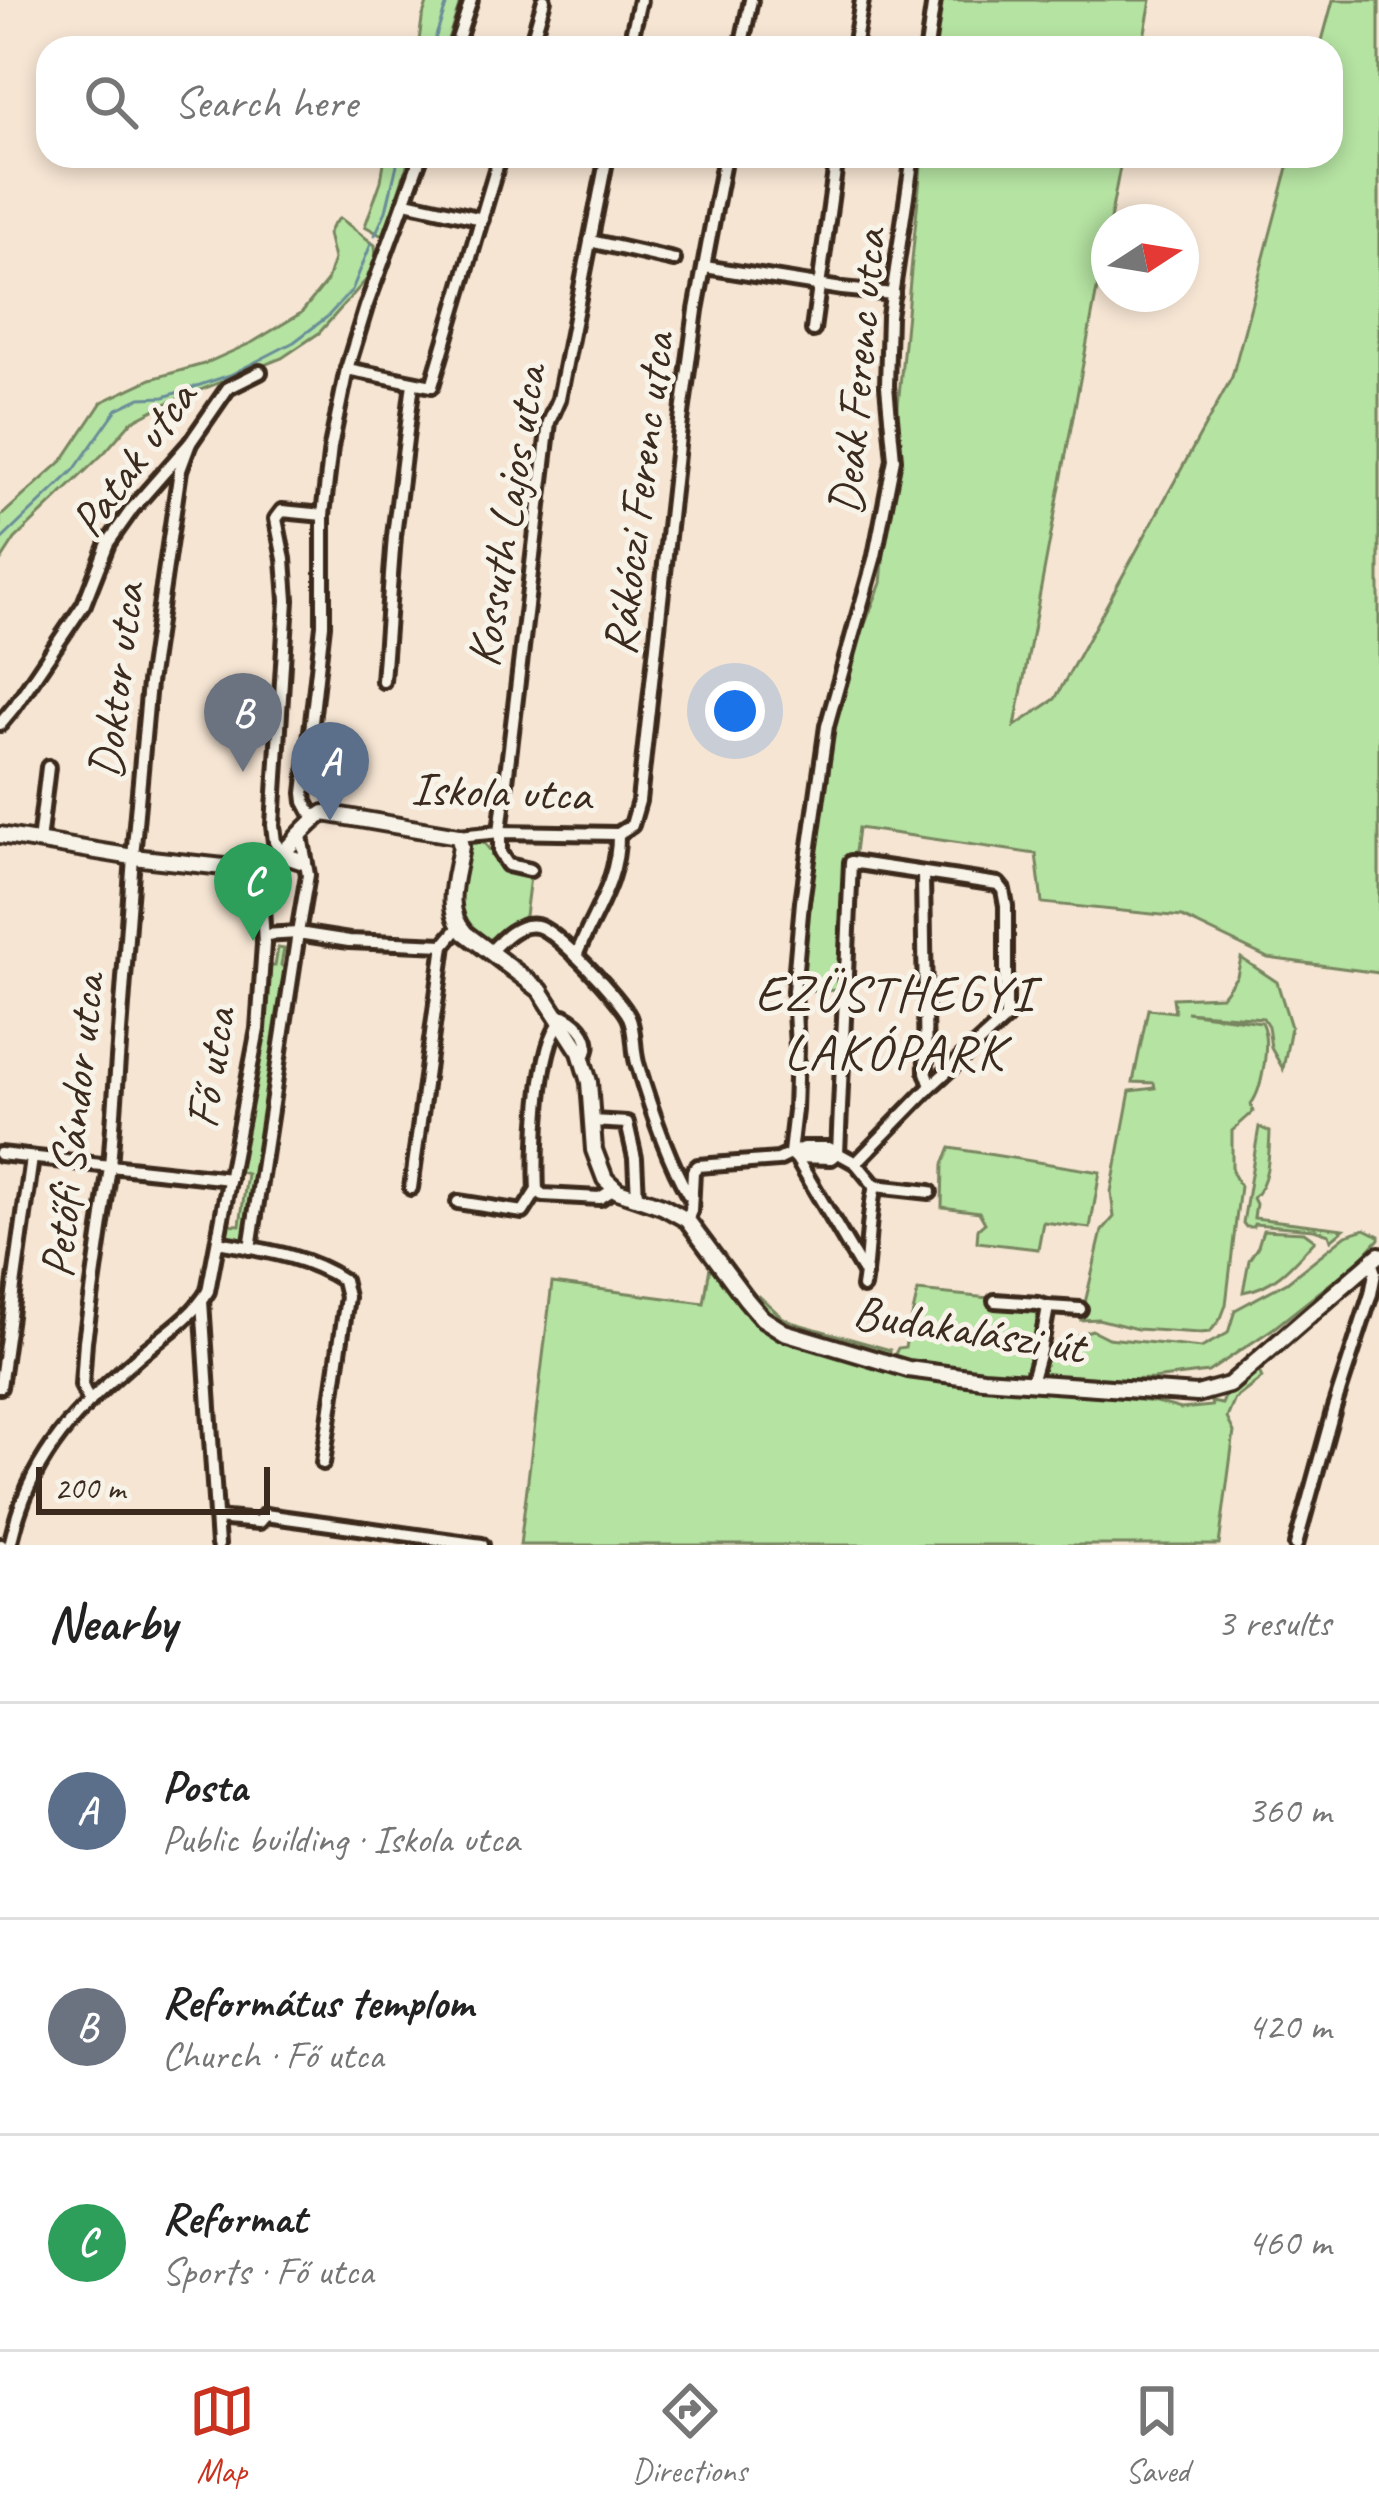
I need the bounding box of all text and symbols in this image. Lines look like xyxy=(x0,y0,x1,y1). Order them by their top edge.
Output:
search box xyxy=(36,36,1343,168)
icon: search xyxy=(78,69,144,135)
text: Search here xyxy=(174,74,357,131)
north arrow xyxy=(1091,204,1199,312)
street label: Deák Ferenc utca xyxy=(815,224,900,517)
street label: Rákóczi Ferenc utca xyxy=(589,327,688,658)
street label: Kossuth Lajos utca xyxy=(453,357,560,671)
street label: Patak utca xyxy=(57,367,211,548)
street label: Doktor utca xyxy=(74,577,158,782)
pin: B xyxy=(204,673,282,772)
your location xyxy=(705,681,765,741)
pin: A xyxy=(291,722,369,821)
street label: Iskola utca xyxy=(410,758,595,824)
pin: C xyxy=(214,842,292,941)
district label: EZÜSTHEGYI LAKÓPARK xyxy=(755,961,1043,1084)
street label: Petőfi Sándor utca xyxy=(26,967,118,1280)
street label: Fő utca xyxy=(171,1001,249,1132)
street label: Budakalászi út xyxy=(849,1281,1093,1377)
scale bar xyxy=(36,1461,270,1514)
text: 200 m xyxy=(54,1467,125,1509)
text: Nearby xyxy=(48,1591,176,1655)
text: 3 results xyxy=(1217,1599,1331,1648)
text: Posta xyxy=(162,1758,247,1815)
text: A xyxy=(77,1786,97,1835)
text: 360 m xyxy=(1247,1786,1331,1835)
text: Public building · Iskola utca xyxy=(162,1815,520,1864)
text: Református templom xyxy=(162,1974,473,2031)
text: B xyxy=(77,2002,97,2051)
text: 420 m xyxy=(1247,2002,1331,2051)
text: Church · Fő utca xyxy=(162,2031,383,2080)
text: Reformat xyxy=(162,2190,306,2247)
text: C xyxy=(78,2218,96,2267)
text: 460 m xyxy=(1247,2218,1331,2267)
text: Sports · Fő utca xyxy=(162,2247,373,2296)
tab: Map xyxy=(189,2378,255,2492)
tab: Directions xyxy=(632,2378,747,2492)
tab: Saved xyxy=(1124,2378,1190,2492)

